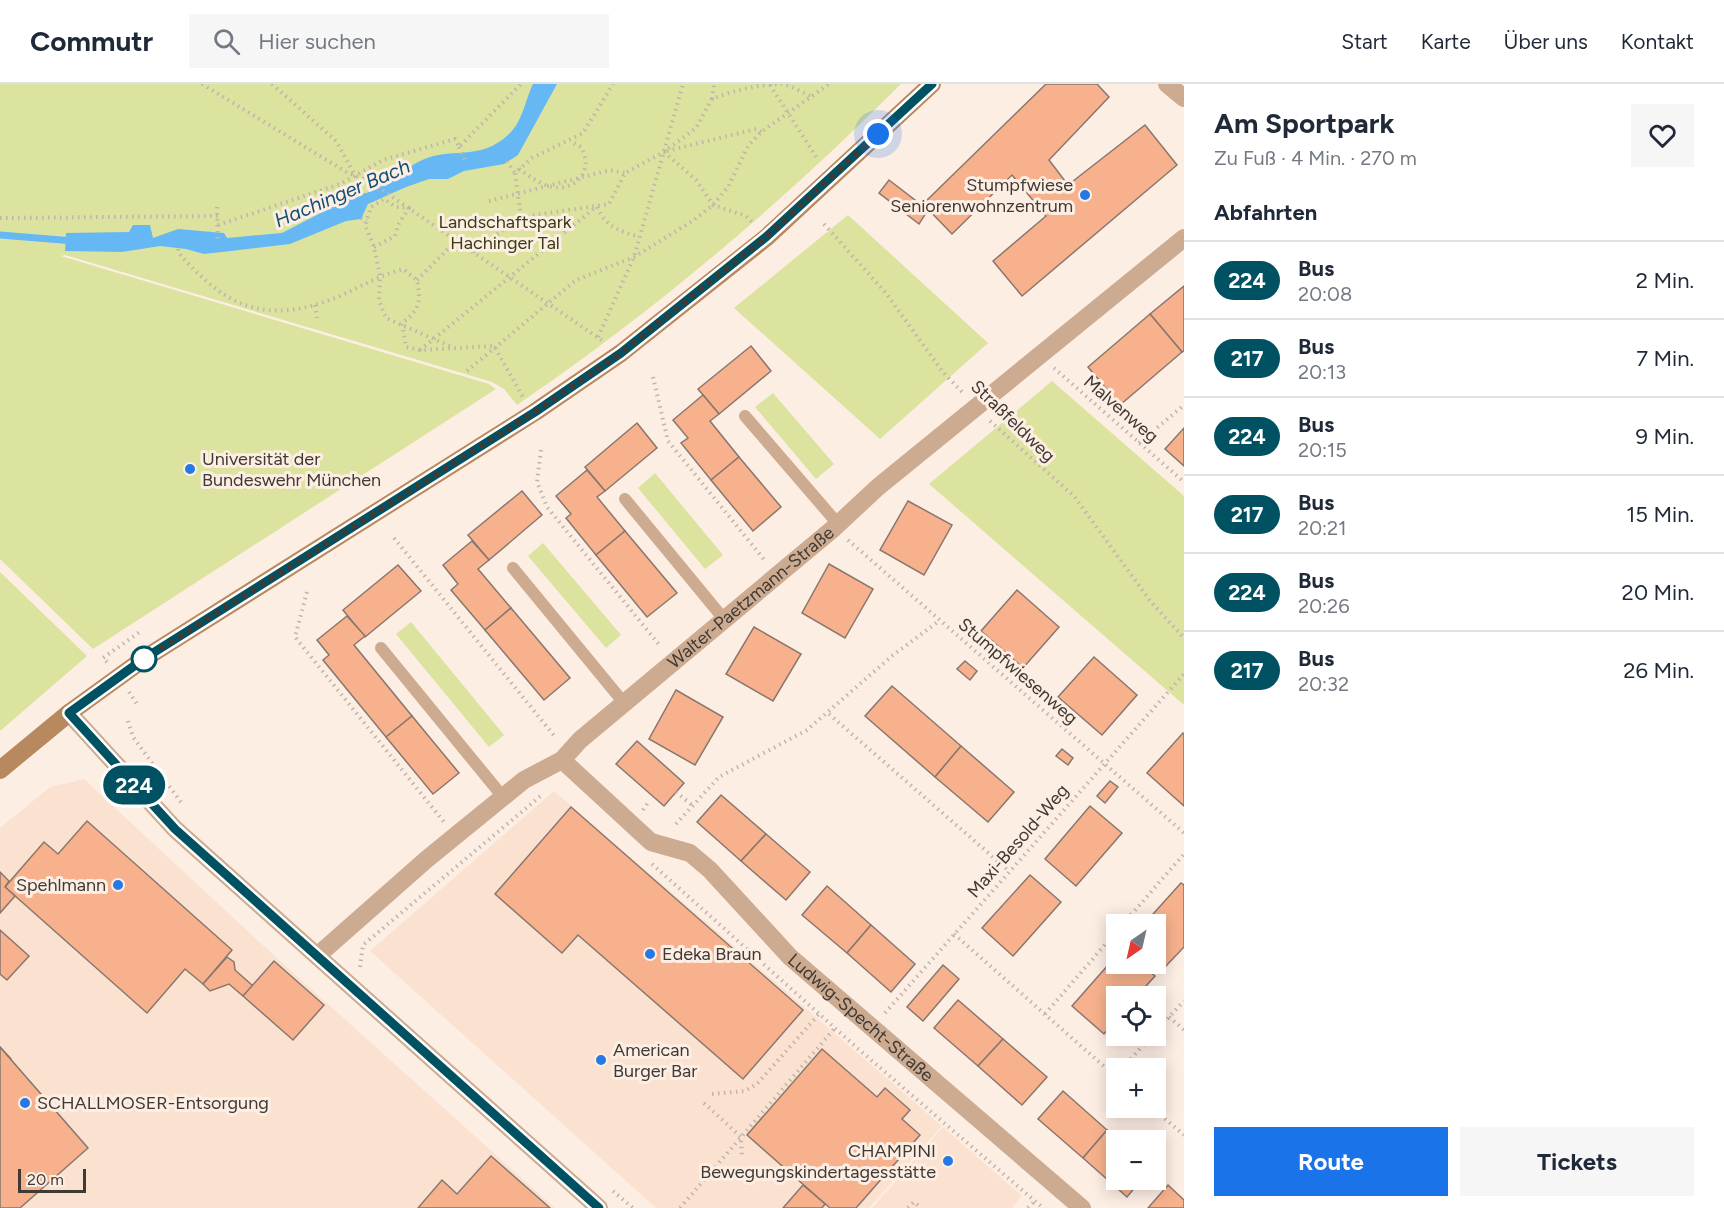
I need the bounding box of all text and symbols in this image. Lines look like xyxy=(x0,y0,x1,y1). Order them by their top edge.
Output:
search box xyxy=(189,14,609,68)
text: Commutr xyxy=(30,24,153,58)
icon: search xyxy=(210,25,243,58)
text: Hier suchen xyxy=(258,28,376,55)
text: Start xyxy=(1341,29,1388,54)
text: Karte xyxy=(1421,29,1471,54)
text: Über uns xyxy=(1504,29,1588,54)
text: Kontakt xyxy=(1621,29,1694,54)
button: heart xyxy=(1631,104,1694,167)
text: Am Sportpark xyxy=(1214,106,1394,140)
your location xyxy=(863,119,893,149)
text: Zu Fuß · 4 Min. · 270 m xyxy=(1214,146,1417,170)
water label: Hachinger Bach xyxy=(271,154,413,232)
place label: Stumpfwiese Seniorenwohnzentrum xyxy=(890,174,1073,217)
marker: Stumpfwiese Seniorenwohnzentrum xyxy=(1078,188,1092,202)
text: Abfahrten xyxy=(1214,199,1317,226)
park label: Landschaftspark Hachinger Tal xyxy=(439,211,572,254)
text: Bus xyxy=(1298,255,1334,282)
text: 2 Min. xyxy=(1636,267,1694,294)
text: 224 xyxy=(1228,268,1266,293)
text: 20:08 xyxy=(1298,282,1352,306)
text: Bus xyxy=(1298,333,1334,360)
text: 7 Min. xyxy=(1636,345,1694,372)
text: 217 xyxy=(1231,346,1263,371)
text: 20:13 xyxy=(1298,360,1346,384)
street label: Malvenweg xyxy=(1079,371,1163,447)
street label: Straßfeldweg xyxy=(966,375,1060,467)
text: Bus xyxy=(1298,411,1334,438)
text: 9 Min. xyxy=(1636,423,1694,450)
text: 224 xyxy=(1228,424,1266,449)
text: 20:15 xyxy=(1298,438,1347,462)
place label: Universität der Bundeswehr München xyxy=(202,448,381,491)
marker: Universität der Bundeswehr München xyxy=(183,462,197,476)
text: Bus xyxy=(1298,489,1334,516)
text: 15 Min. xyxy=(1626,501,1694,528)
text: 217 xyxy=(1231,502,1263,527)
text: 20:21 xyxy=(1298,516,1347,540)
street label: Walter-Paetzmann-Straße xyxy=(663,522,839,673)
text: Bus xyxy=(1298,567,1334,594)
text: 20 Min. xyxy=(1622,579,1694,606)
text: 224 xyxy=(1228,580,1266,605)
text: 20:26 xyxy=(1298,594,1350,618)
street label: Stumpfwiesenweg xyxy=(954,613,1082,729)
text: Bus xyxy=(1298,645,1334,672)
unlabelled marker xyxy=(131,646,157,672)
text: 26 Min. xyxy=(1623,657,1694,684)
text: 217 xyxy=(1231,658,1263,683)
text: 20:32 xyxy=(1298,672,1349,696)
line badge: 224 xyxy=(100,766,168,804)
text: 224 xyxy=(115,773,153,798)
street label: Maxi-Besold-Weg xyxy=(963,780,1073,902)
place label: Spehlmann xyxy=(16,874,106,896)
marker: Spehlmann xyxy=(111,878,125,892)
north arrow xyxy=(1106,914,1166,974)
map controls xyxy=(1106,914,1166,1190)
place label: Edeka Braun xyxy=(662,943,762,965)
marker: Edeka Braun xyxy=(643,947,657,961)
street label: Ludwig-Specht-Straße xyxy=(783,949,938,1086)
button: locate xyxy=(1106,986,1166,1046)
place label: American Burger Bar xyxy=(613,1039,697,1082)
marker: American Burger Bar xyxy=(594,1053,608,1067)
button: + xyxy=(1106,1058,1166,1118)
place label: SCHALLMOSER-Entsorgung xyxy=(37,1092,269,1114)
marker: SCHALLMOSER-Entsorgung xyxy=(18,1096,32,1110)
button: Route xyxy=(1214,1127,1448,1196)
button: Tickets xyxy=(1460,1127,1694,1196)
button: − xyxy=(1106,1130,1166,1190)
place label: CHAMPINI Bewegungskindertagesstätte xyxy=(700,1140,936,1183)
marker: CHAMPINI Bewegungskindertagesstätte xyxy=(941,1154,955,1168)
scale bar xyxy=(18,1166,86,1194)
text: 20 m xyxy=(27,1170,64,1189)

